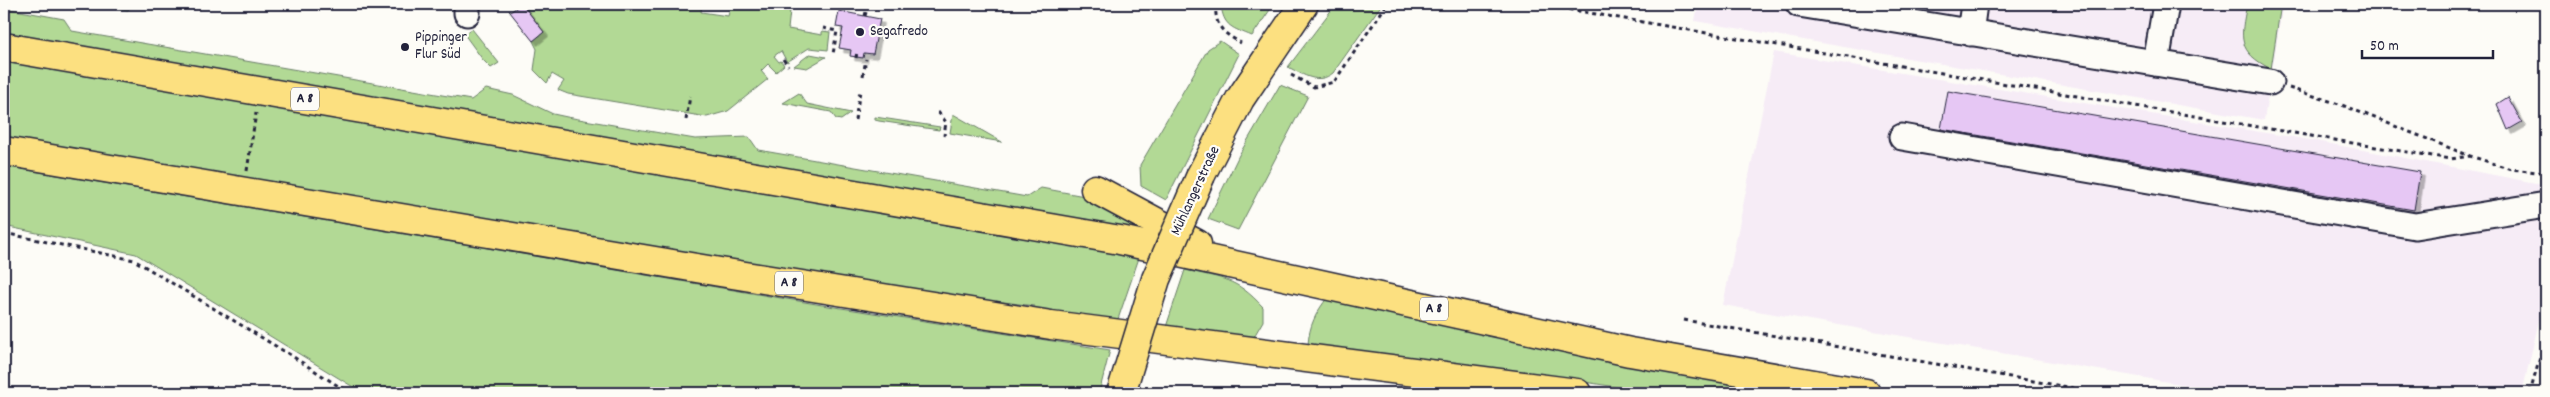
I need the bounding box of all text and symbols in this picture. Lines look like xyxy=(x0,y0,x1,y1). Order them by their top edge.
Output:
place label: Segafredo xyxy=(870,21,928,43)
marker: Segafredo xyxy=(854,26,866,38)
place label: Pippinger Flur Süd xyxy=(415,27,467,66)
scale bar xyxy=(2362,28,2494,60)
text: 50 m xyxy=(2370,36,2399,58)
marker: Pippinger Flur Süd xyxy=(399,41,411,53)
road number: A 8 xyxy=(291,88,319,110)
street label: Mühlangerstraße xyxy=(1166,142,1227,239)
road number: A 8 xyxy=(775,272,803,294)
road number: A 8 xyxy=(1420,298,1448,320)

